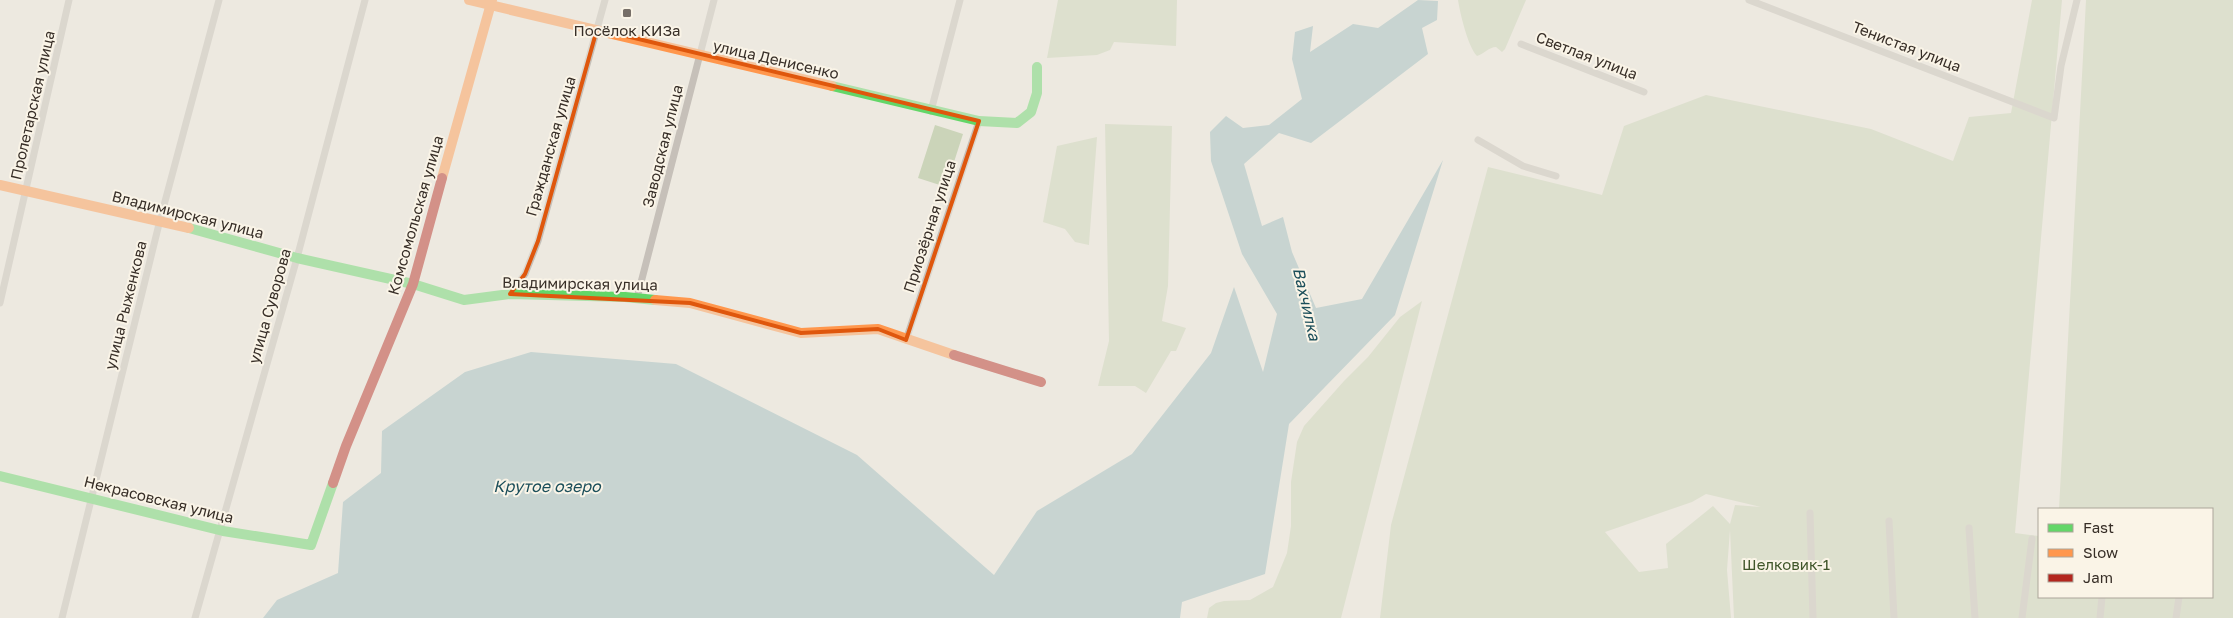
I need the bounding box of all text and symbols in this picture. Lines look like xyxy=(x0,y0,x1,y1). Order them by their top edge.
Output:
marker: Посёлок КИЗа xyxy=(621,7,633,19)
street label: Тенистая улица xyxy=(1850,17,1964,75)
place label: Посёлок КИЗа xyxy=(573,21,681,39)
street label: Светлая улица xyxy=(1534,27,1640,83)
street label: Пролетарская улица xyxy=(6,29,58,181)
street label: улица Денисенко xyxy=(711,36,841,82)
street label: Гражданская улица xyxy=(521,74,579,218)
street label: Заводская улица xyxy=(638,83,686,209)
street label: Комсомольская улица xyxy=(384,133,446,297)
street label: Приозёрная улица xyxy=(899,157,959,295)
street label: Владимирская улица xyxy=(110,186,266,242)
street label: улица Рыженкова xyxy=(100,239,150,371)
street label: улица Суворова xyxy=(244,246,294,366)
water label: Вахчилка xyxy=(1289,265,1325,343)
street label: Владимирская улица xyxy=(502,273,658,293)
street label: Некрасовская улица xyxy=(82,472,236,526)
water label: Крутое озеро xyxy=(493,476,602,496)
legend xyxy=(2038,508,2213,598)
text: Fast xyxy=(2083,518,2114,536)
text: Slow xyxy=(2083,543,2118,561)
park label: Шелковик-1 xyxy=(1742,555,1830,573)
text: Jam xyxy=(2083,568,2113,586)

